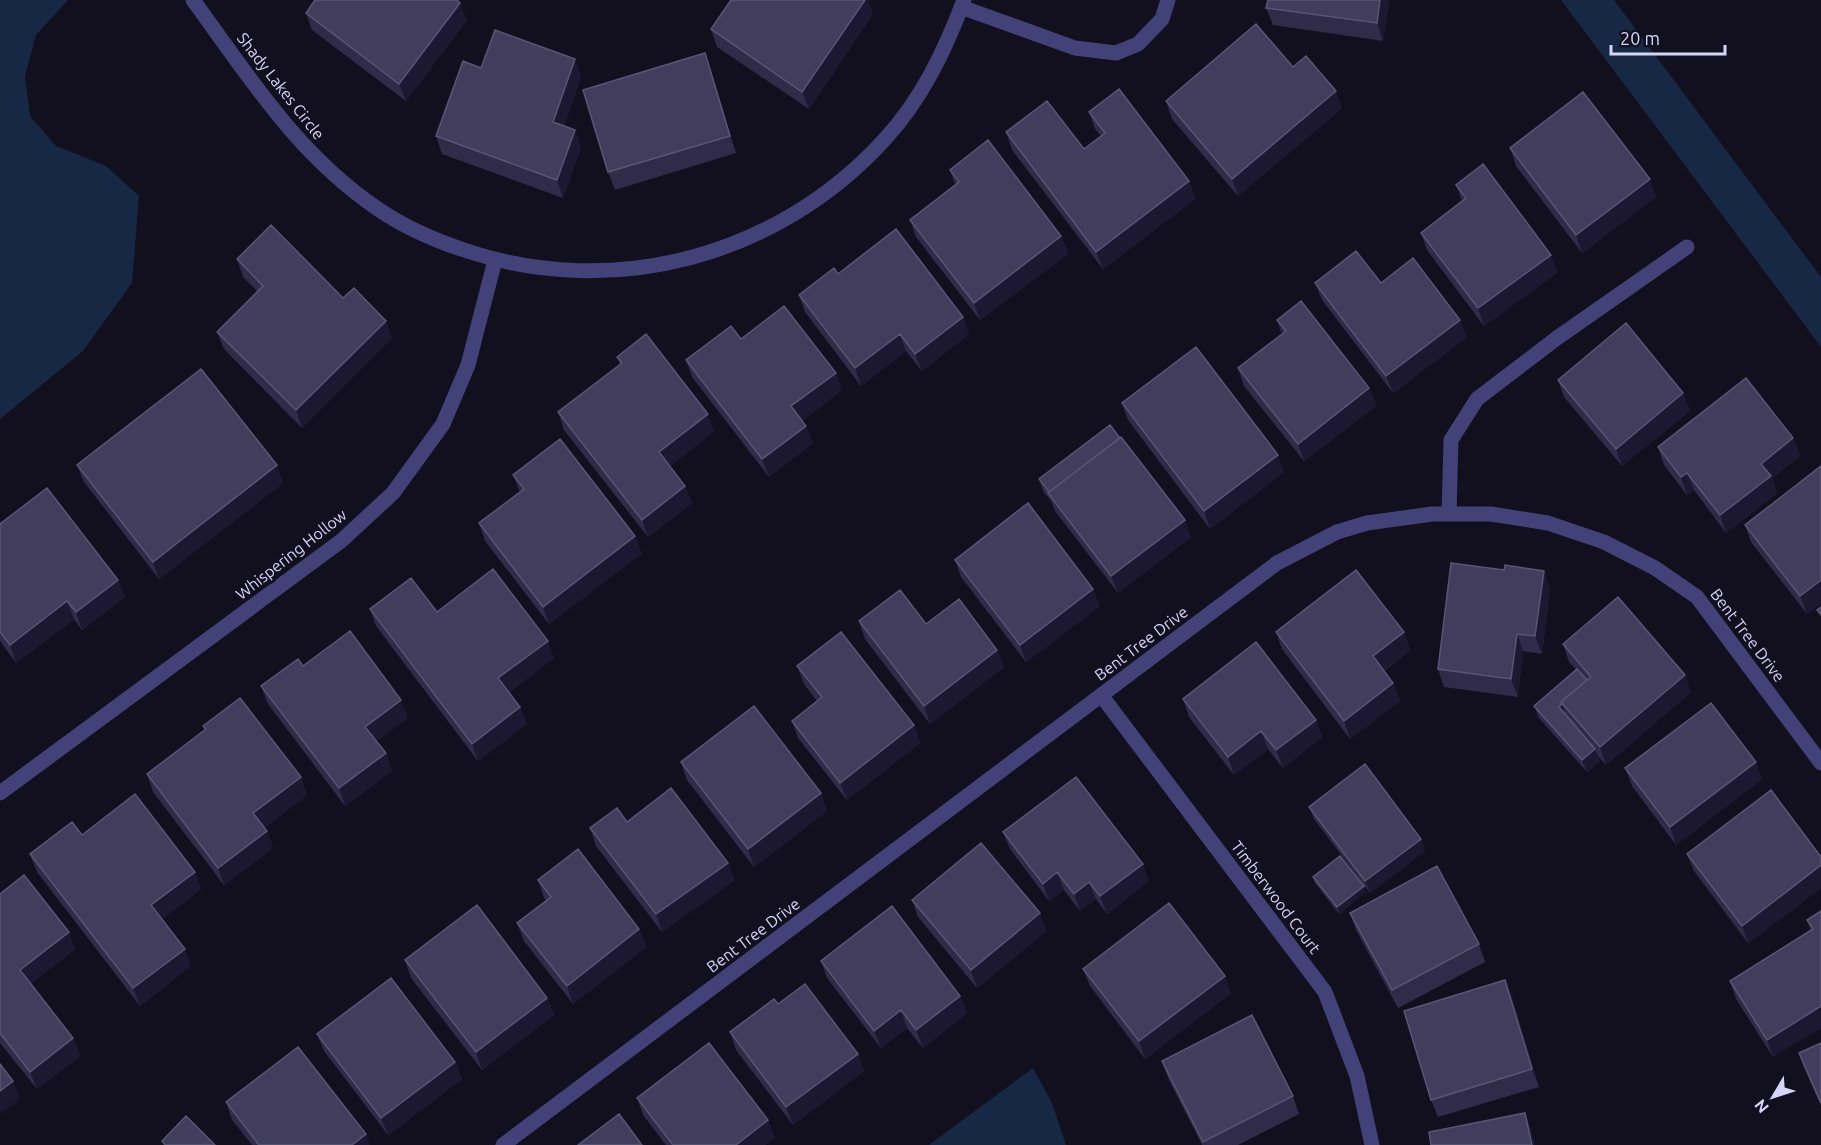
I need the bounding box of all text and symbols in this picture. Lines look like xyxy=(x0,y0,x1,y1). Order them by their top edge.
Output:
scale bar xyxy=(1611,18,1725,56)
text: 20 m xyxy=(1620,28,1660,48)
street label: Shady Lakes Circle xyxy=(234,29,328,143)
street label: Whispering Hollow xyxy=(232,505,350,603)
street label: Bent Tree Drive xyxy=(1707,585,1789,685)
street label: Bent Tree Drive xyxy=(1091,602,1191,684)
street label: Timberwood Court xyxy=(1228,837,1325,957)
street label: Bent Tree Drive xyxy=(703,894,803,976)
north arrow xyxy=(1743,1067,1803,1127)
text: N xyxy=(1751,1096,1772,1117)

